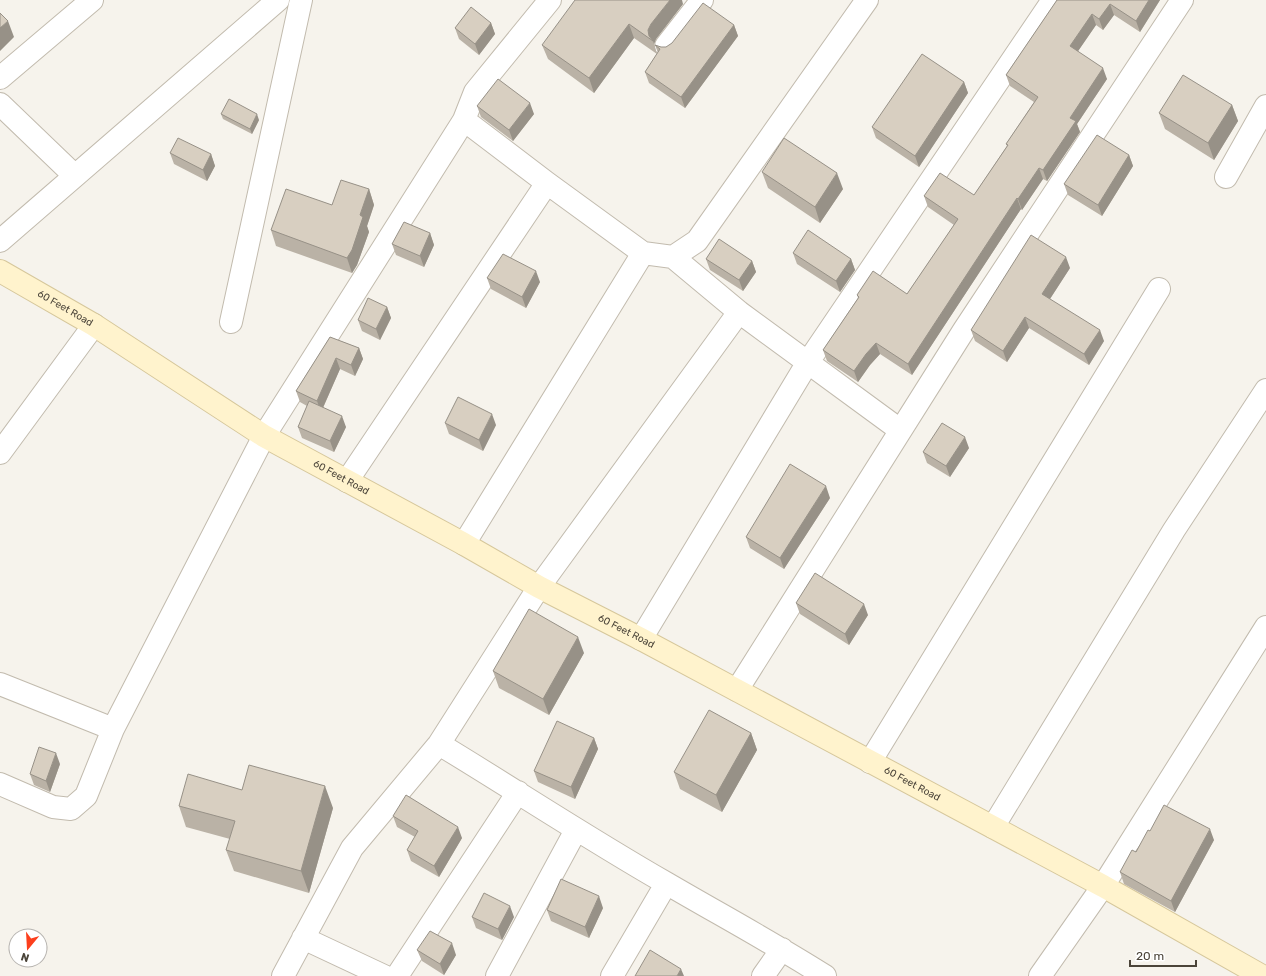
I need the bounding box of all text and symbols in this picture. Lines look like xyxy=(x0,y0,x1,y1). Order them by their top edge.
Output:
street label: 60 Feet Road xyxy=(35,288,95,329)
street label: 60 Feet Road xyxy=(311,458,371,498)
street label: 60 Feet Road xyxy=(596,612,656,651)
street label: 60 Feet Road xyxy=(882,764,942,804)
north arrow xyxy=(8,928,48,968)
scale bar xyxy=(1130,942,1196,968)
text: 20 m xyxy=(1136,949,1164,963)
text: N xyxy=(19,950,31,964)

